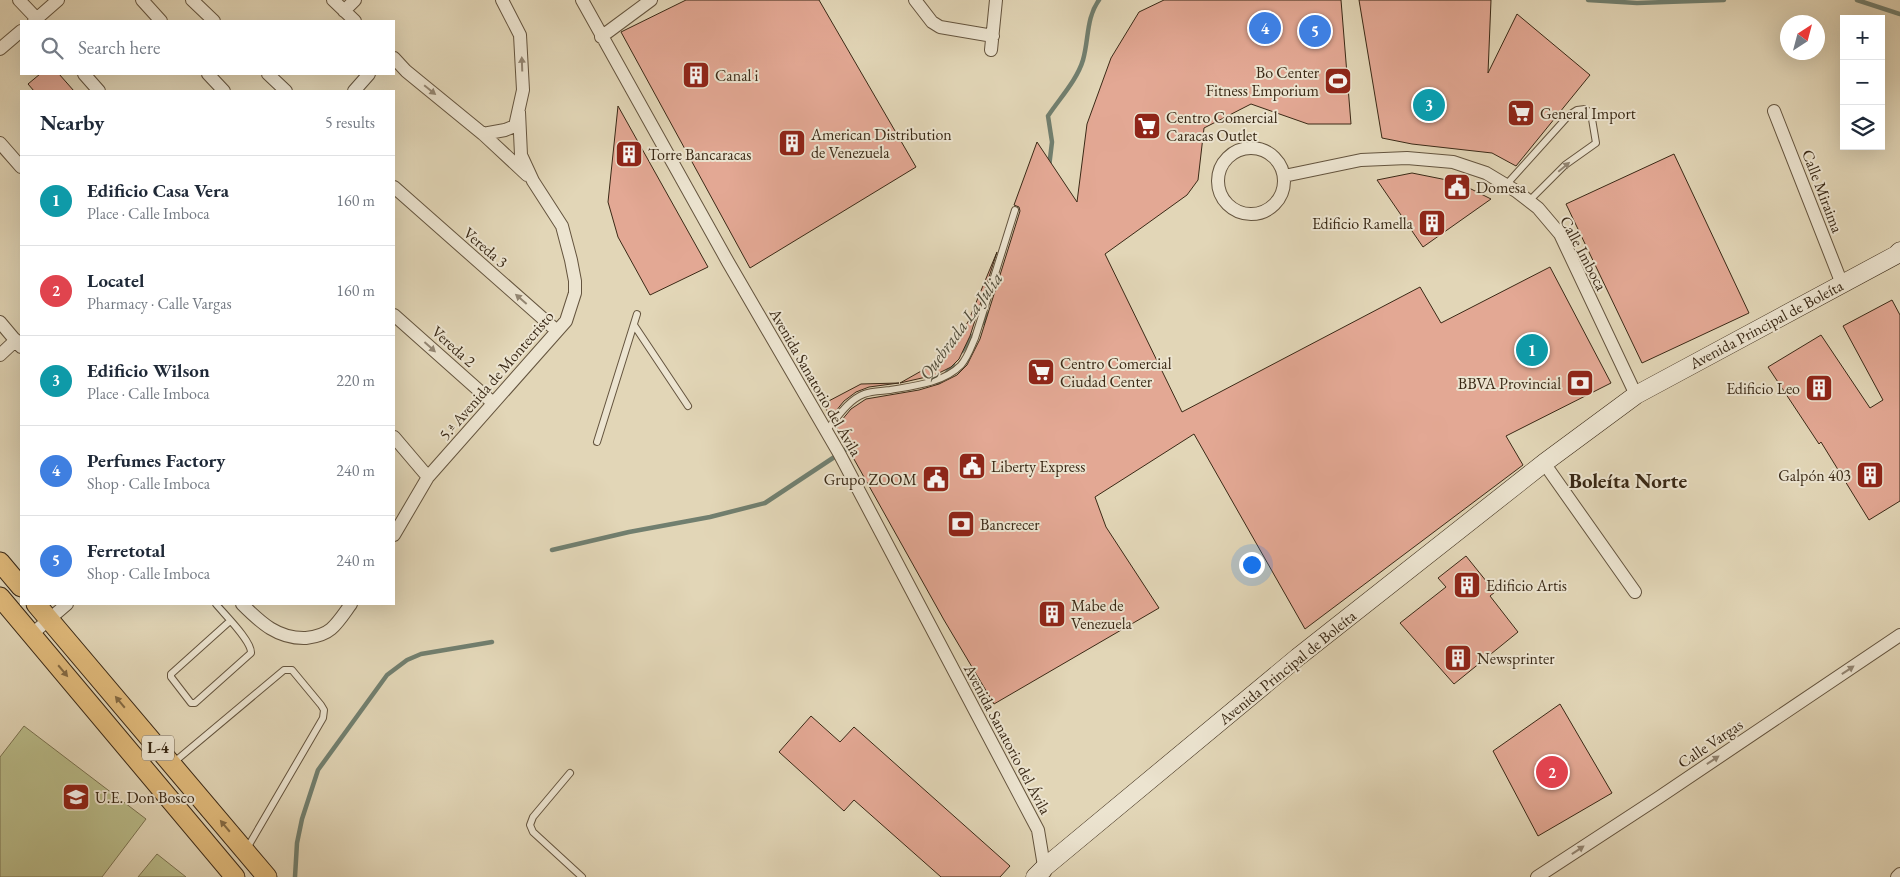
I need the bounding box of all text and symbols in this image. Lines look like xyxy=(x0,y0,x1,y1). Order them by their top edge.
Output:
pin: 4 xyxy=(1249,9,1281,47)
pin: 5 xyxy=(1299,12,1331,50)
north arrow xyxy=(1780,15,1825,60)
map controls xyxy=(1840,15,1885,150)
button: + xyxy=(1840,15,1885,60)
search box xyxy=(20,20,395,75)
icon: search xyxy=(38,34,66,62)
text: Search here xyxy=(78,35,160,60)
one-way arrow xyxy=(518,56,526,72)
building icon: Canal i xyxy=(681,60,711,90)
button: − xyxy=(1840,60,1885,105)
place label: Bo Center Fitness Emporium xyxy=(1206,62,1320,101)
place label: Canal i xyxy=(715,65,759,86)
sports icon: Bo Center Fitness Emporium xyxy=(1323,66,1353,96)
one-way arrow xyxy=(424,85,437,96)
pin: 3 xyxy=(1413,86,1445,124)
supermarket icon: General Import xyxy=(1506,98,1536,128)
place label: General Import xyxy=(1540,103,1636,124)
button: layers xyxy=(1840,105,1885,150)
place label: Centro Comercial Caracas Outlet xyxy=(1166,107,1278,146)
text: Nearby xyxy=(40,109,104,136)
supermarket icon: Centro Comercial Caracas Outlet xyxy=(1132,111,1162,141)
text: 5 results xyxy=(325,112,375,133)
place label: American Distribution de Venezuela xyxy=(810,124,952,163)
building icon: American Distribution de Venezuela xyxy=(777,128,807,158)
building icon: Torre Bancaracas xyxy=(614,139,644,169)
place label: Torre Bancaracas xyxy=(648,144,752,165)
street label: Calle Miraima xyxy=(1797,146,1848,236)
one-way arrow xyxy=(1557,161,1570,172)
public building icon: Domesa xyxy=(1442,172,1472,202)
place label: Domesa xyxy=(1476,177,1527,198)
text: Edificio Casa Vera xyxy=(87,178,229,203)
text: 1 xyxy=(52,190,60,211)
text: 160 m xyxy=(336,190,375,211)
text: Place · Calle Imboca xyxy=(87,203,210,224)
building icon: Edificio Ramella xyxy=(1417,208,1447,238)
street label: Calle Imboca xyxy=(1555,212,1612,295)
place label: Edificio Ramella xyxy=(1312,213,1414,234)
street label: Vereda 3 xyxy=(459,222,512,273)
water label: Quebrada La Julia xyxy=(914,267,1008,385)
text: Locatel xyxy=(87,268,144,293)
street label: Avenida Principal de Boleíta xyxy=(1685,275,1847,374)
text: 2 xyxy=(52,280,60,301)
text: 160 m xyxy=(336,280,375,301)
text: Pharmacy · Calle Vargas xyxy=(87,293,232,314)
one-way arrow xyxy=(514,293,527,304)
street label: Avenida Sanatorio del Ávila xyxy=(764,304,867,460)
street label: 5.ª Avenida de Montecristo xyxy=(434,306,559,445)
street label: Vereda 2 xyxy=(427,321,480,372)
pin: 1 xyxy=(1516,331,1548,369)
one-way arrow xyxy=(424,341,436,353)
place label: Centro Comercial Ciudad Center xyxy=(1060,353,1172,392)
supermarket icon: Centro Comercial Ciudad Center xyxy=(1026,357,1056,387)
text: Edificio Wilson xyxy=(87,358,210,383)
bank icon: BBVA Provincial xyxy=(1565,368,1595,398)
text: 3 xyxy=(52,370,60,391)
text: 220 m xyxy=(336,370,375,391)
place label: BBVA Provincial xyxy=(1458,373,1561,394)
building icon: Edificio Leo xyxy=(1804,373,1834,403)
place label: Edificio Leo xyxy=(1726,378,1800,399)
text: Place · Calle Imboca xyxy=(87,383,210,404)
text: Perfumes Factory xyxy=(87,448,225,473)
public building icon: Liberty Express xyxy=(957,451,987,481)
place label: Liberty Express xyxy=(991,456,1085,477)
text: 4 xyxy=(52,460,60,481)
text: 240 m xyxy=(336,460,375,481)
building icon: Galpón 403 xyxy=(1855,460,1885,490)
public building icon: Grupo ZOOM xyxy=(921,464,951,494)
place label: Galpón 403 xyxy=(1778,465,1851,486)
district label: Boleíta Norte xyxy=(1569,467,1687,494)
place label: Grupo ZOOM xyxy=(824,469,917,490)
text: Shop · Calle Imboca xyxy=(87,473,210,494)
bank icon: Bancrecer xyxy=(946,509,976,539)
place label: Bancrecer xyxy=(980,514,1040,535)
text: Ferretotal xyxy=(87,538,166,563)
text: 5 xyxy=(52,550,60,571)
text: 240 m xyxy=(336,550,375,571)
your location xyxy=(1239,552,1265,578)
text: Shop · Calle Imboca xyxy=(87,563,210,584)
building icon: Edificio Artis xyxy=(1452,570,1482,600)
place label: Edificio Artis xyxy=(1486,575,1567,596)
place label: Mabe de Venezuela xyxy=(1071,595,1133,634)
building icon: Mabe de Venezuela xyxy=(1037,599,1067,629)
street label: Avenida Principal de Boleíta xyxy=(1213,605,1361,730)
building icon: Newsprinter xyxy=(1443,643,1473,673)
place label: Newsprinter xyxy=(1477,648,1555,669)
street label: Avenida Sanatorio del Ávila xyxy=(959,660,1056,819)
one-way arrow xyxy=(58,664,69,677)
one-way arrow xyxy=(1841,665,1855,674)
one-way arrow xyxy=(114,696,125,709)
street label: Calle Vargas xyxy=(1674,714,1747,773)
road number: L-4 xyxy=(142,736,174,760)
pin: 2 xyxy=(1536,753,1568,791)
one-way arrow xyxy=(1707,756,1720,765)
school or university icon: U.E. Don Bosco xyxy=(61,782,91,812)
place label: U.E. Don Bosco xyxy=(95,787,195,808)
one-way arrow xyxy=(219,820,230,833)
one-way arrow xyxy=(1571,845,1585,855)

